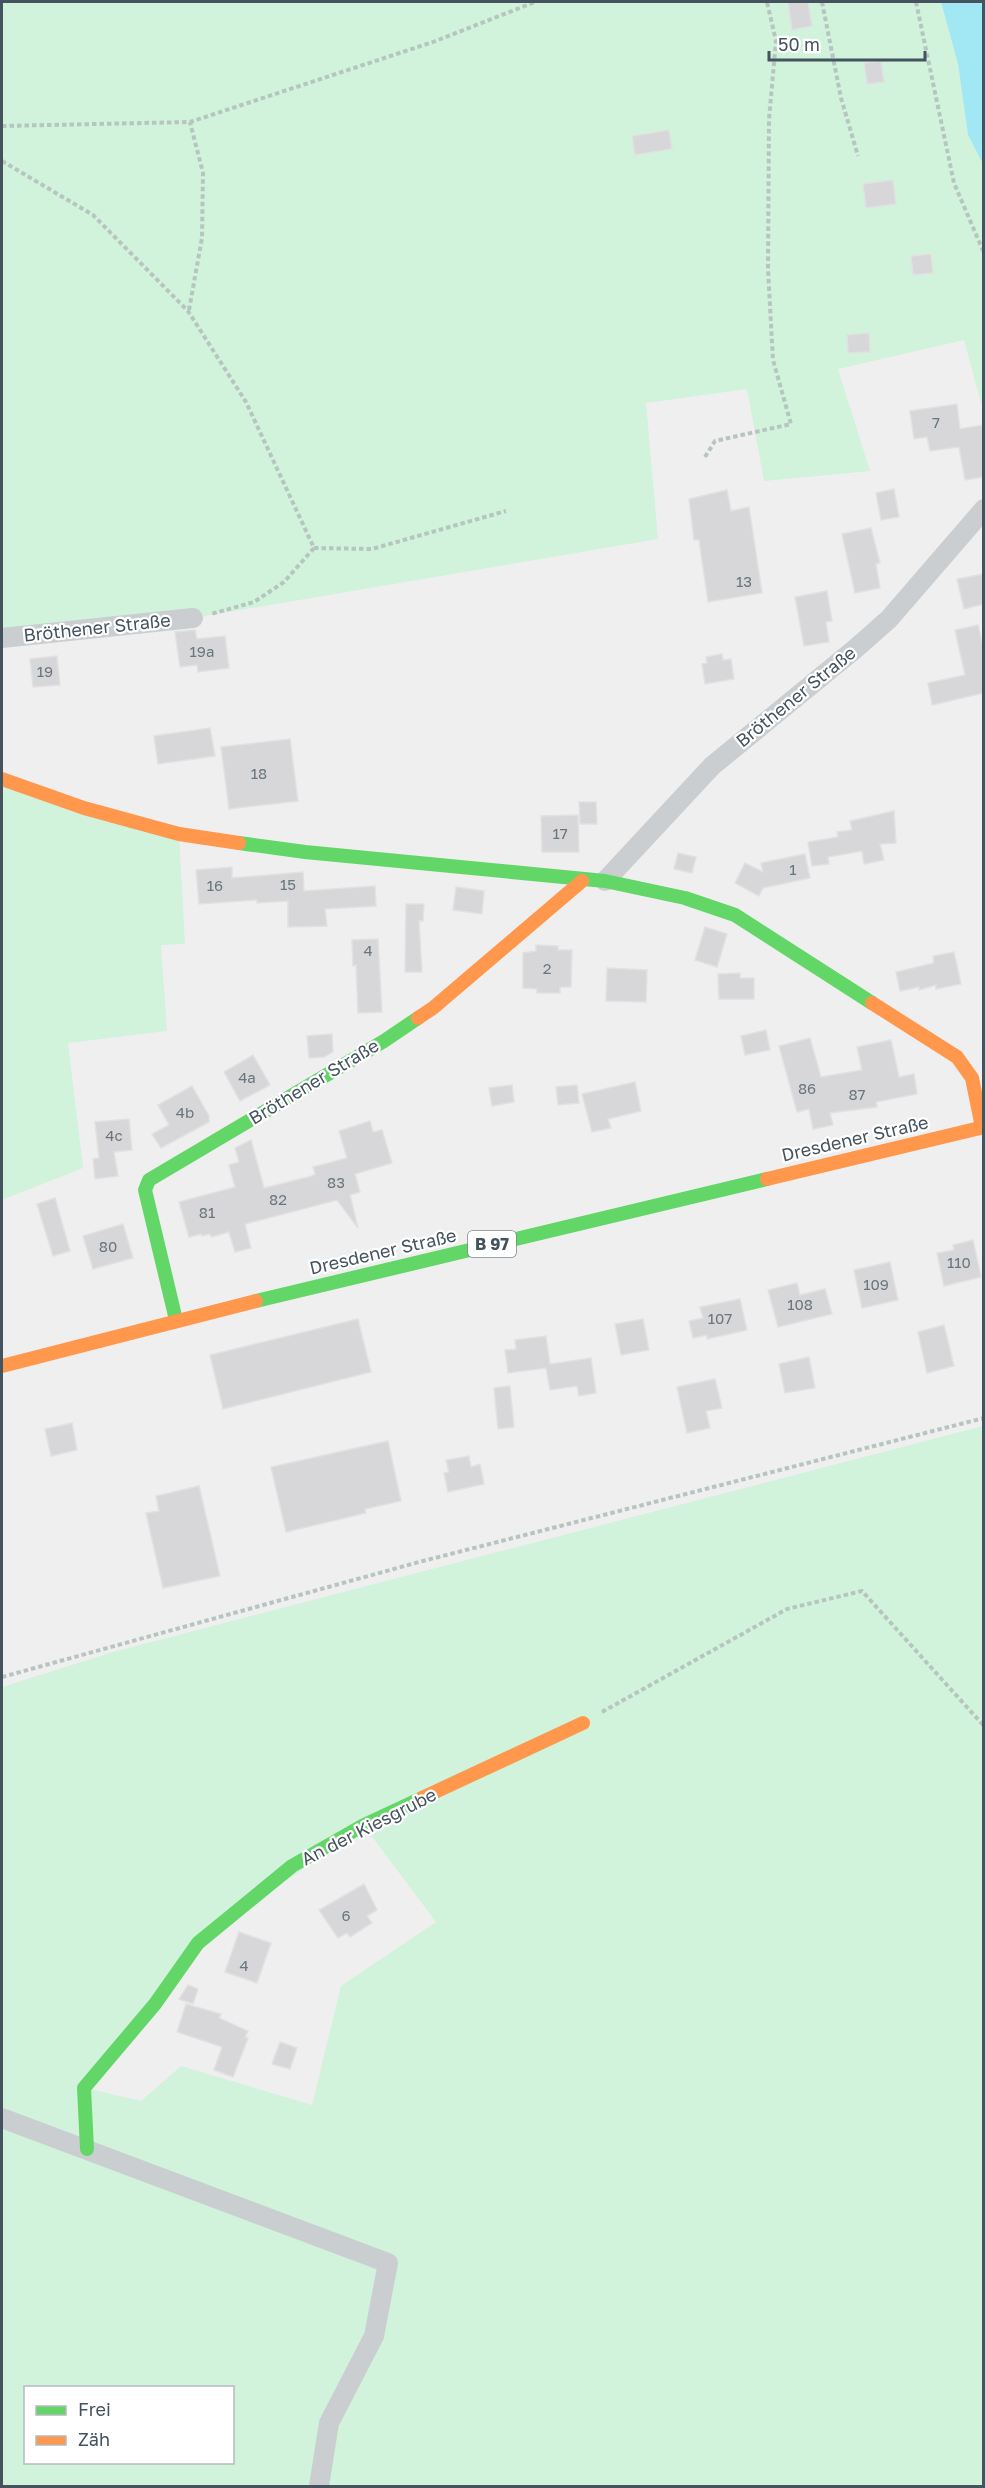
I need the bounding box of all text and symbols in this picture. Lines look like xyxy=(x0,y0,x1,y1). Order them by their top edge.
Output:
scale bar xyxy=(769,24,925,62)
text: 50 m xyxy=(778,33,820,55)
house number: 7 xyxy=(932,413,940,431)
house number: 13 xyxy=(736,572,752,590)
street label: Bröthener Straße xyxy=(22,608,171,646)
street label: Bröthener Straße xyxy=(731,641,860,751)
house number: 19a xyxy=(190,642,214,660)
house number: 19 xyxy=(37,662,53,680)
house number: 18 xyxy=(251,764,267,782)
house number: 17 xyxy=(552,824,568,842)
house number: 1 xyxy=(789,860,797,878)
house number: 15 xyxy=(280,875,296,893)
house number: 16 xyxy=(207,876,223,894)
house number: 4 xyxy=(363,941,373,959)
house number: 2 xyxy=(543,959,551,977)
street label: Bröthener Straße xyxy=(245,1034,382,1129)
house number: 4a xyxy=(238,1068,256,1086)
house number: 86 xyxy=(798,1079,816,1097)
house number: 87 xyxy=(848,1085,866,1103)
house number: 4b xyxy=(176,1103,194,1121)
street label: Dresdener Straße xyxy=(779,1110,930,1166)
house number: 4c xyxy=(105,1126,123,1144)
house number: 83 xyxy=(327,1173,345,1191)
house number: 82 xyxy=(269,1190,287,1208)
house number: 81 xyxy=(199,1203,215,1221)
street label: Dresdener Straße xyxy=(307,1223,458,1279)
road number: B 97 xyxy=(468,1231,516,1257)
house number: 80 xyxy=(99,1237,117,1255)
house number: 110 xyxy=(947,1253,971,1271)
house number: 109 xyxy=(863,1275,889,1293)
house number: 108 xyxy=(787,1295,813,1313)
house number: 107 xyxy=(708,1309,732,1327)
street label: An der Kiesgrube xyxy=(297,1783,440,1870)
house number: 6 xyxy=(341,1906,351,1924)
house number: 4 xyxy=(239,1956,249,1974)
legend xyxy=(24,2386,234,2464)
text: Frei xyxy=(78,2398,111,2420)
text: Zäh xyxy=(78,2428,110,2450)

